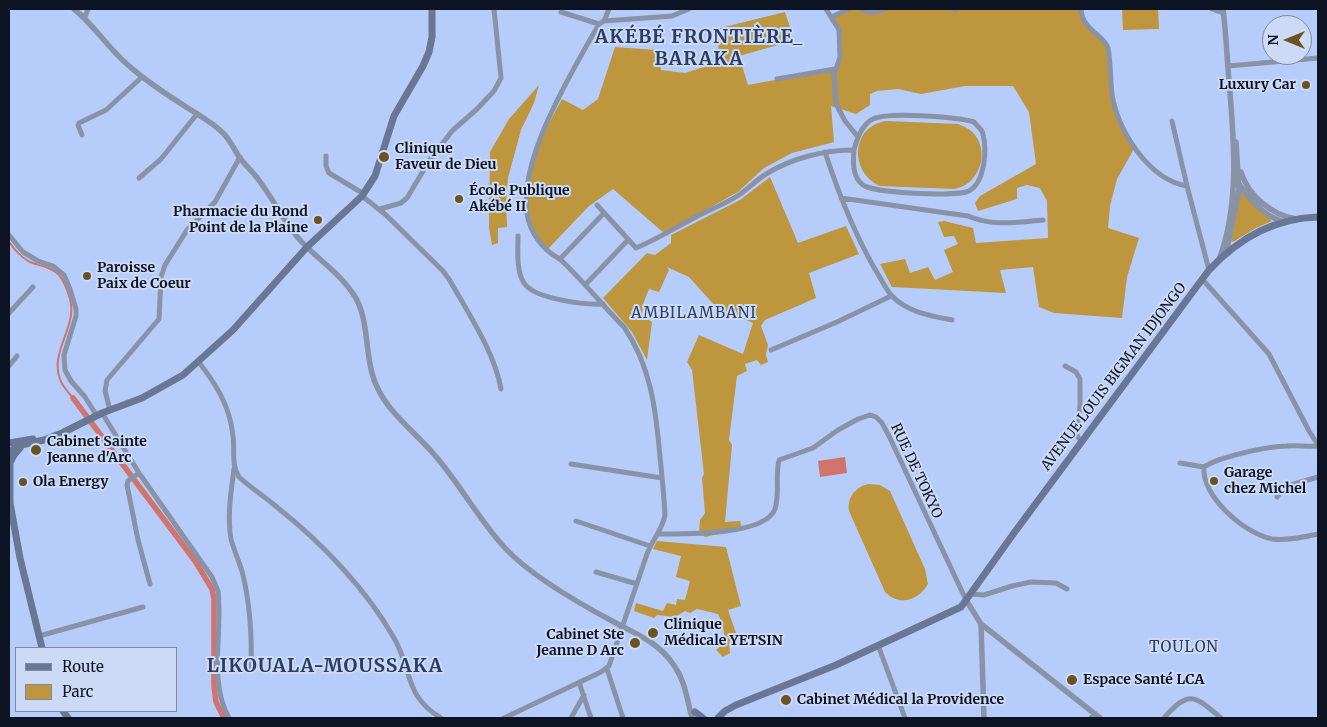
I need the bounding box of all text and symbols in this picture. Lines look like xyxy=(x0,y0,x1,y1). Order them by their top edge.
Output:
north arrow xyxy=(1262,15,1312,65)
district label: AKÉBÉ FRONTIÈRE_ BARAKA xyxy=(593,27,805,71)
text: N xyxy=(1264,34,1282,46)
place label: Luxury Car xyxy=(1219,77,1296,93)
marker: Luxury Car xyxy=(1300,79,1312,91)
place label: Clinique Faveur de Dieu xyxy=(395,141,497,174)
marker: Clinique Faveur de Dieu xyxy=(377,150,391,164)
place label: École Publique Akébé II xyxy=(469,183,570,216)
marker: École Publique Akébé II xyxy=(453,193,465,205)
place label: Pharmacie du Rond Point de la Plaine xyxy=(173,204,308,236)
marker: Pharmacie du Rond Point de la Plaine xyxy=(312,214,324,226)
place label: Paroisse Paix de Coeur xyxy=(97,260,191,292)
marker: Paroisse Paix de Coeur xyxy=(81,270,93,282)
street label: AVENUE LOUIS BIGMAN IDJONGO xyxy=(1038,280,1190,474)
district label: AMBILAMBANI xyxy=(630,305,758,323)
street label: RUE DE TOKYO xyxy=(887,421,945,521)
place label: Cabinet Sainte Jeanne d'Arc xyxy=(47,434,147,467)
marker: Cabinet Sainte Jeanne d'Arc xyxy=(29,443,43,457)
place label: Garage chez Michel xyxy=(1224,465,1306,498)
place label: Ola Energy xyxy=(33,474,109,490)
marker: Garage chez Michel xyxy=(1208,475,1220,487)
marker: Ola Energy xyxy=(17,476,29,488)
place label: Clinique Médicale YETSIN xyxy=(664,617,783,650)
marker: Clinique Médicale YETSIN xyxy=(646,626,660,640)
place label: Cabinet Ste Jeanne D Arc xyxy=(536,627,624,660)
marker: Cabinet Ste Jeanne D Arc xyxy=(628,636,642,650)
district label: TOULON xyxy=(1148,639,1220,657)
legend xyxy=(15,647,178,712)
district label: LIKOUALA-MOUSSAKA xyxy=(205,656,445,678)
text: Route xyxy=(62,657,104,676)
place label: Espace Santé LCA xyxy=(1083,672,1204,688)
marker: Espace Santé LCA xyxy=(1065,673,1079,687)
text: Parc xyxy=(62,682,93,701)
place label: Cabinet Médical la Providence xyxy=(797,692,1004,708)
marker: Cabinet Médical la Providence xyxy=(779,693,793,707)

